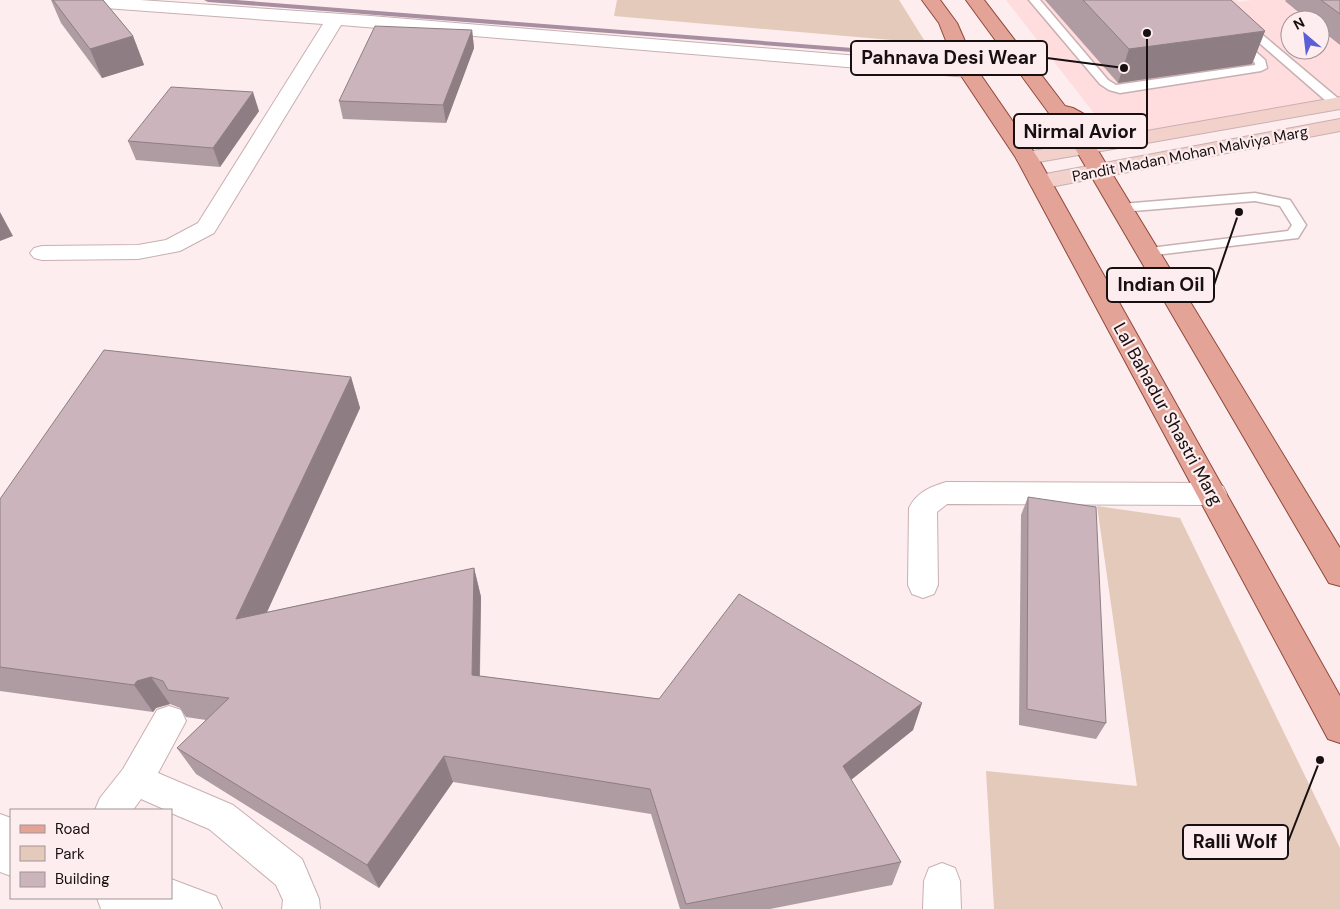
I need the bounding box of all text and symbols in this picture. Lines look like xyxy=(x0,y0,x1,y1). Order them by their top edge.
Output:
north arrow xyxy=(1280,10,1330,60)
text: N xyxy=(1290,13,1308,34)
callout: Pahnava Desi Wear xyxy=(851,41,1047,75)
text: Pahnava Desi Wear xyxy=(861,45,1037,70)
callout: Nirmal Avior xyxy=(1014,114,1147,148)
text: Nirmal Avior xyxy=(1023,119,1137,144)
street label: Pandit Madan Mohan Malviya Marg xyxy=(1070,121,1310,187)
callout: Indian Oil xyxy=(1107,268,1214,302)
text: Indian Oil xyxy=(1117,272,1205,297)
street label: Lal Bahadur Shastri Marg xyxy=(1108,318,1228,510)
legend xyxy=(10,809,172,899)
text: Road xyxy=(55,819,90,839)
callout: Ralli Wolf xyxy=(1183,825,1288,859)
text: Ralli Wolf xyxy=(1193,829,1277,854)
text: Park xyxy=(55,844,85,864)
text: Building xyxy=(55,869,110,889)

